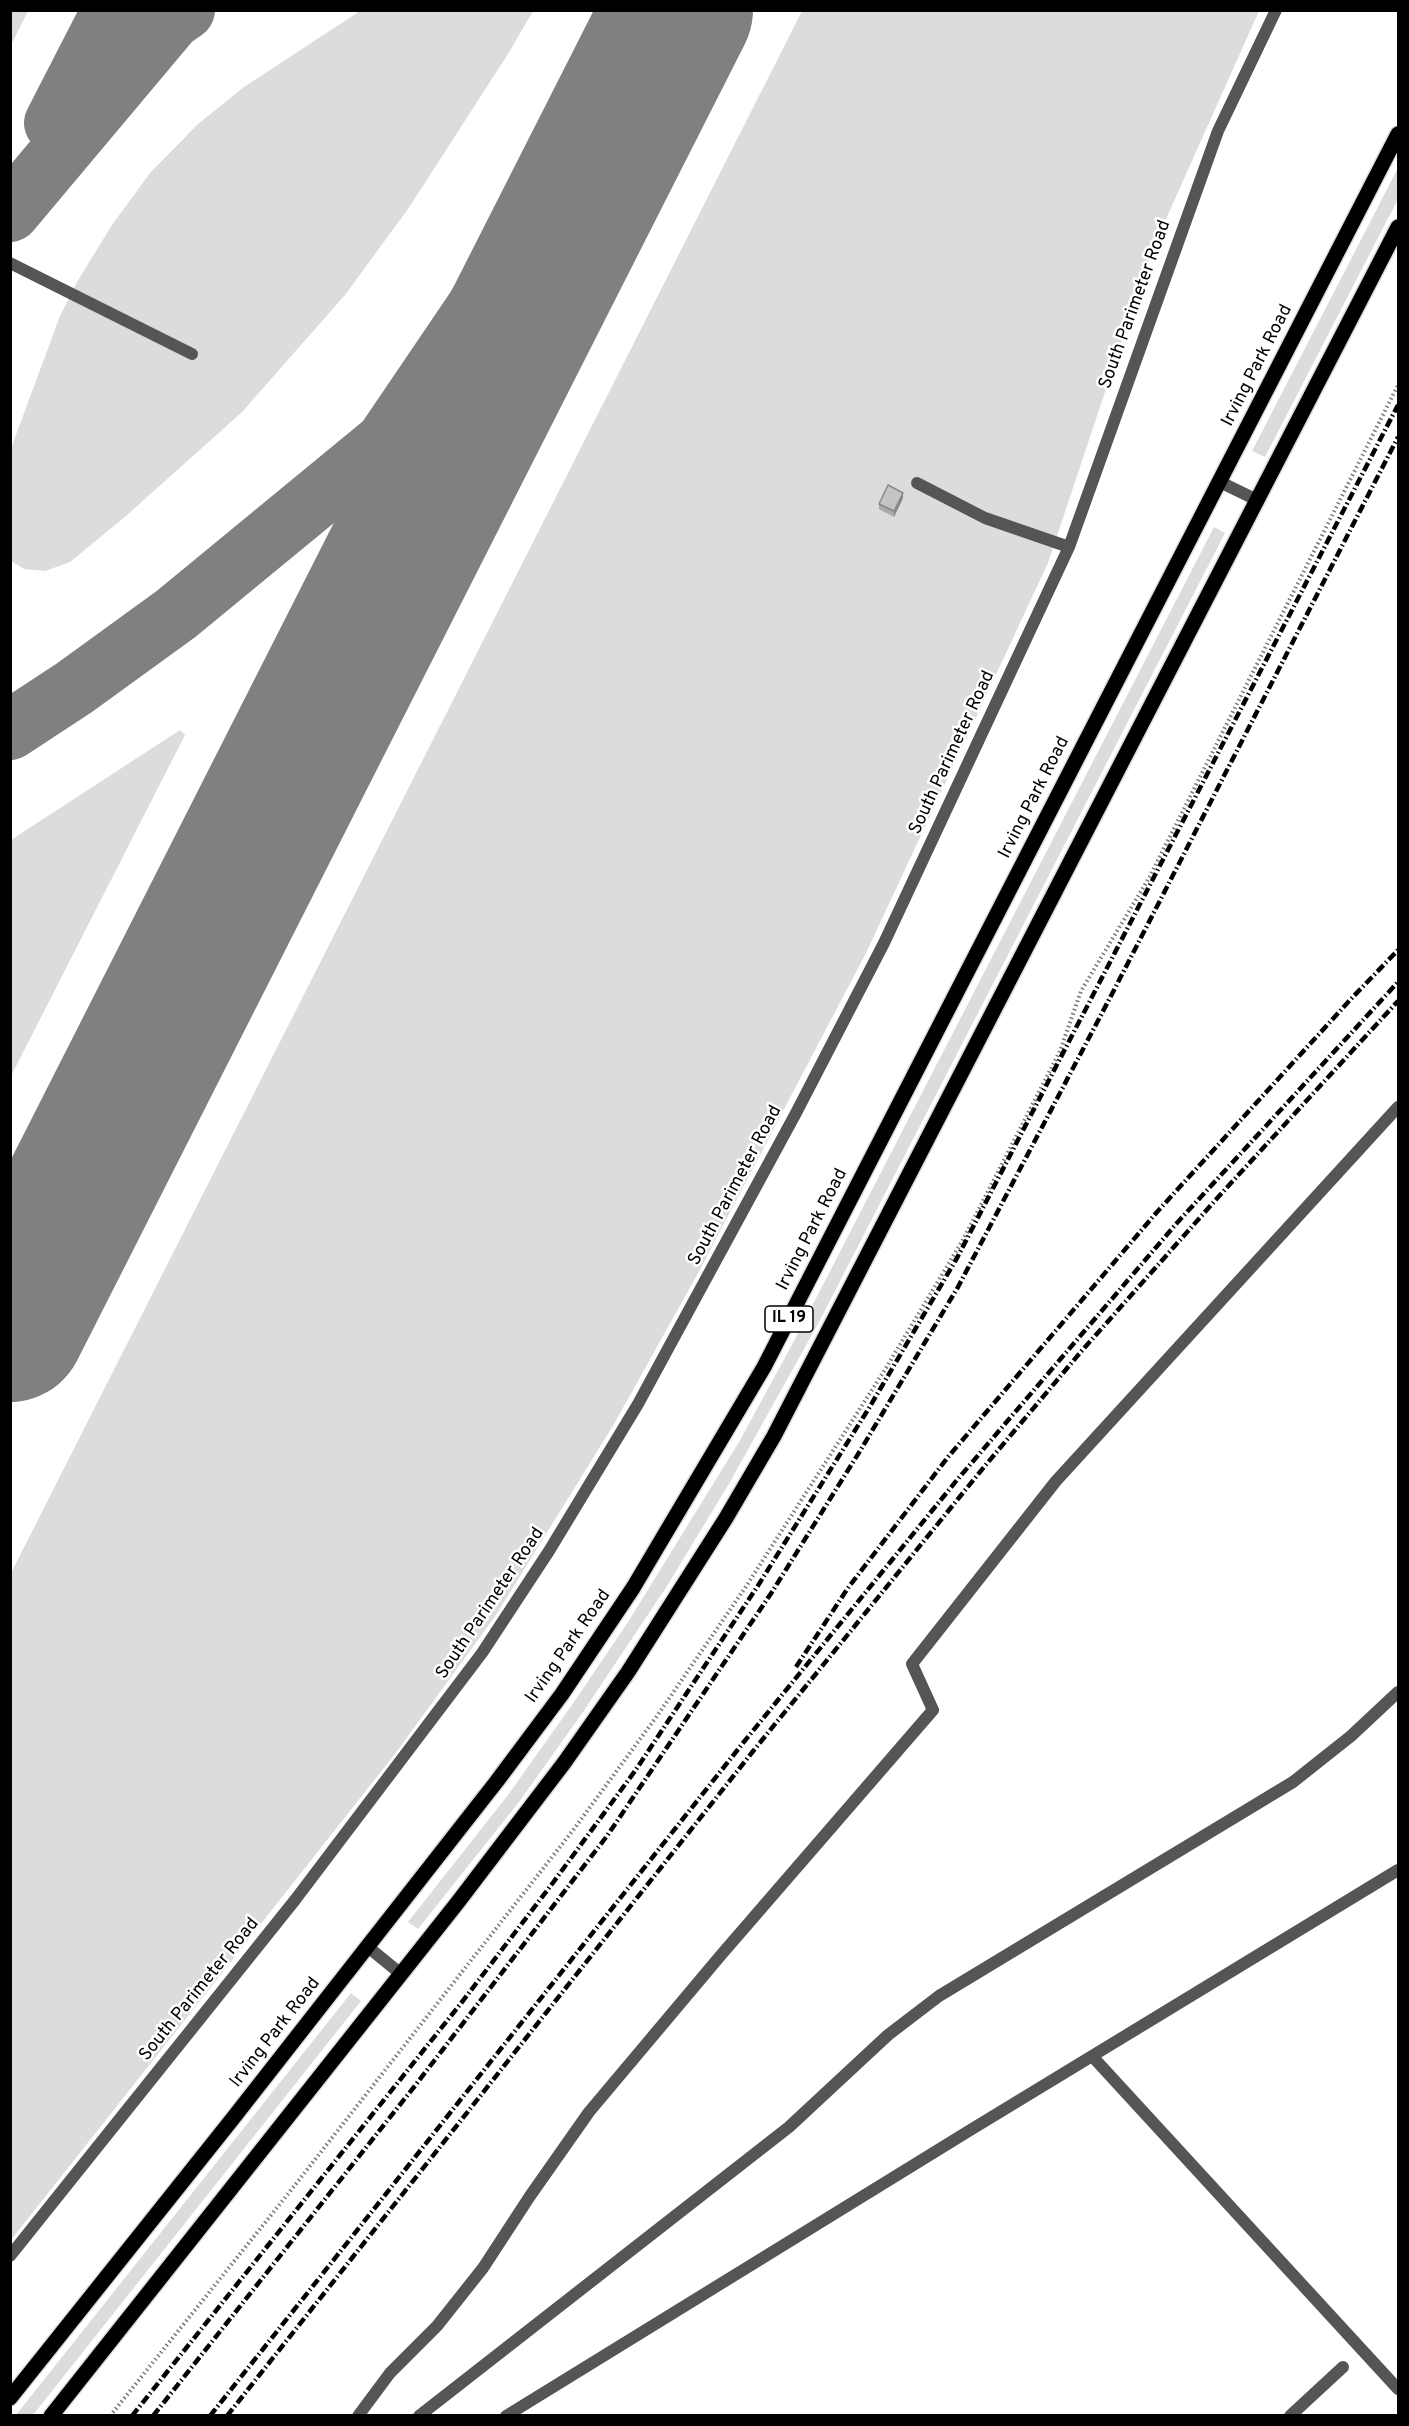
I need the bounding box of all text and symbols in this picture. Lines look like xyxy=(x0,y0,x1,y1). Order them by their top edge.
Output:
street label: South Parimeter Road xyxy=(1095,218,1177,392)
street label: Irving Park Road xyxy=(1218,301,1298,431)
street label: South Parimeter Road xyxy=(906,668,1000,838)
street label: Irving Park Road xyxy=(995,733,1075,863)
street label: South Parimeter Road xyxy=(685,1102,787,1270)
street label: Irving Park Road xyxy=(773,1165,853,1295)
road number: IL 19 xyxy=(765,1306,813,1332)
street label: South Parimeter Road xyxy=(432,1524,550,1684)
street label: Irving Park Road xyxy=(522,1586,616,1708)
street label: South Parimeter Road xyxy=(136,1914,264,2066)
street label: Irving Park Road xyxy=(226,1974,326,2092)

